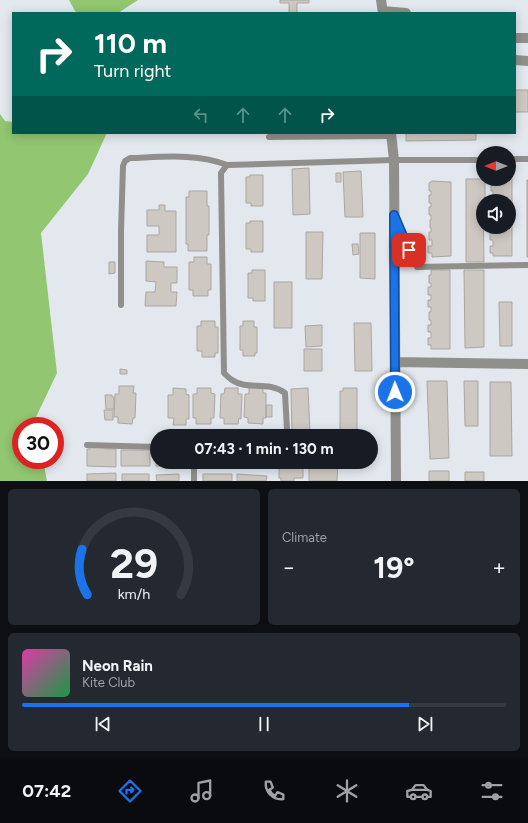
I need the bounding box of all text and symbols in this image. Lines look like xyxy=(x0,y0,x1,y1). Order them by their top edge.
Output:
text: 110 m xyxy=(94,26,167,60)
icon: right xyxy=(28,28,80,80)
text: Turn right xyxy=(94,60,171,82)
icon: left xyxy=(190,104,212,126)
icon: ahead xyxy=(232,104,254,126)
icon: ahead xyxy=(274,104,296,126)
icon: right xyxy=(316,104,338,126)
north arrow xyxy=(476,146,516,186)
map controls xyxy=(476,146,516,234)
button: sound xyxy=(476,194,516,234)
pin xyxy=(392,233,426,267)
icon: arrive xyxy=(398,239,420,261)
position arrow xyxy=(374,371,416,413)
speed limit sign: 30 xyxy=(12,417,64,469)
text: 07:43 · 1 min · 130 m xyxy=(195,440,333,458)
text: Climate xyxy=(282,530,327,545)
text: 29 xyxy=(110,538,158,588)
text: 19° xyxy=(373,549,415,586)
text: − xyxy=(282,554,296,581)
text: + xyxy=(492,554,506,581)
text: km/h xyxy=(118,585,150,603)
text: Neon Rain xyxy=(82,657,153,675)
text: Kite Club xyxy=(82,675,135,690)
icon: previous xyxy=(92,713,114,735)
icon: pause xyxy=(253,713,275,735)
icon: next xyxy=(414,713,436,735)
icon: directions xyxy=(116,777,144,805)
icon: music xyxy=(188,777,216,805)
icon: phone xyxy=(260,777,288,805)
icon: climate xyxy=(333,777,361,805)
icon: car xyxy=(405,777,433,805)
icon: filters xyxy=(478,777,506,805)
text: 07:42 xyxy=(22,780,71,802)

